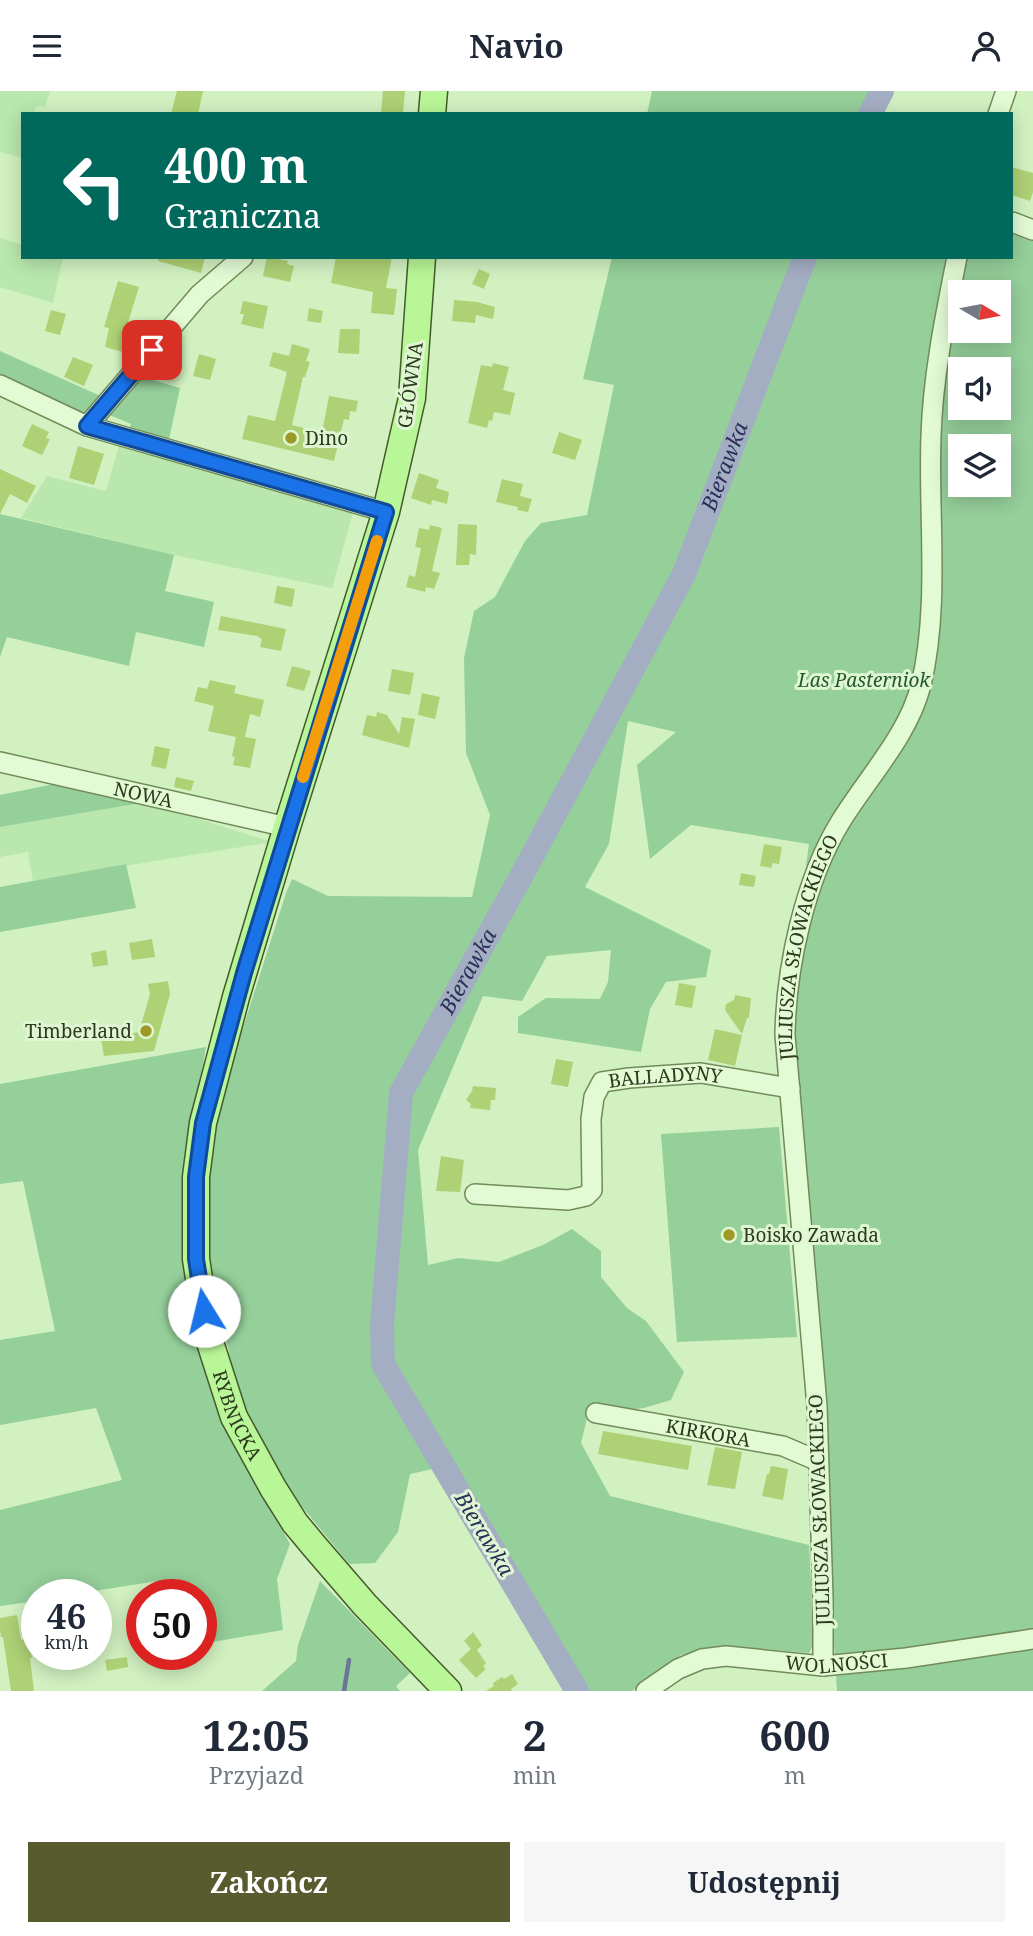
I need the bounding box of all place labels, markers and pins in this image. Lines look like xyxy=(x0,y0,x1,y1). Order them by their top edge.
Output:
pin xyxy=(122,320,182,380)
place label: Dino xyxy=(305,425,348,451)
marker: Dino xyxy=(283,430,299,446)
place label: Timberland xyxy=(25,1018,132,1044)
marker: Timberland xyxy=(138,1023,154,1039)
place label: Boisko Zawada xyxy=(743,1222,879,1248)
marker: Boisko Zawada xyxy=(721,1227,737,1243)

